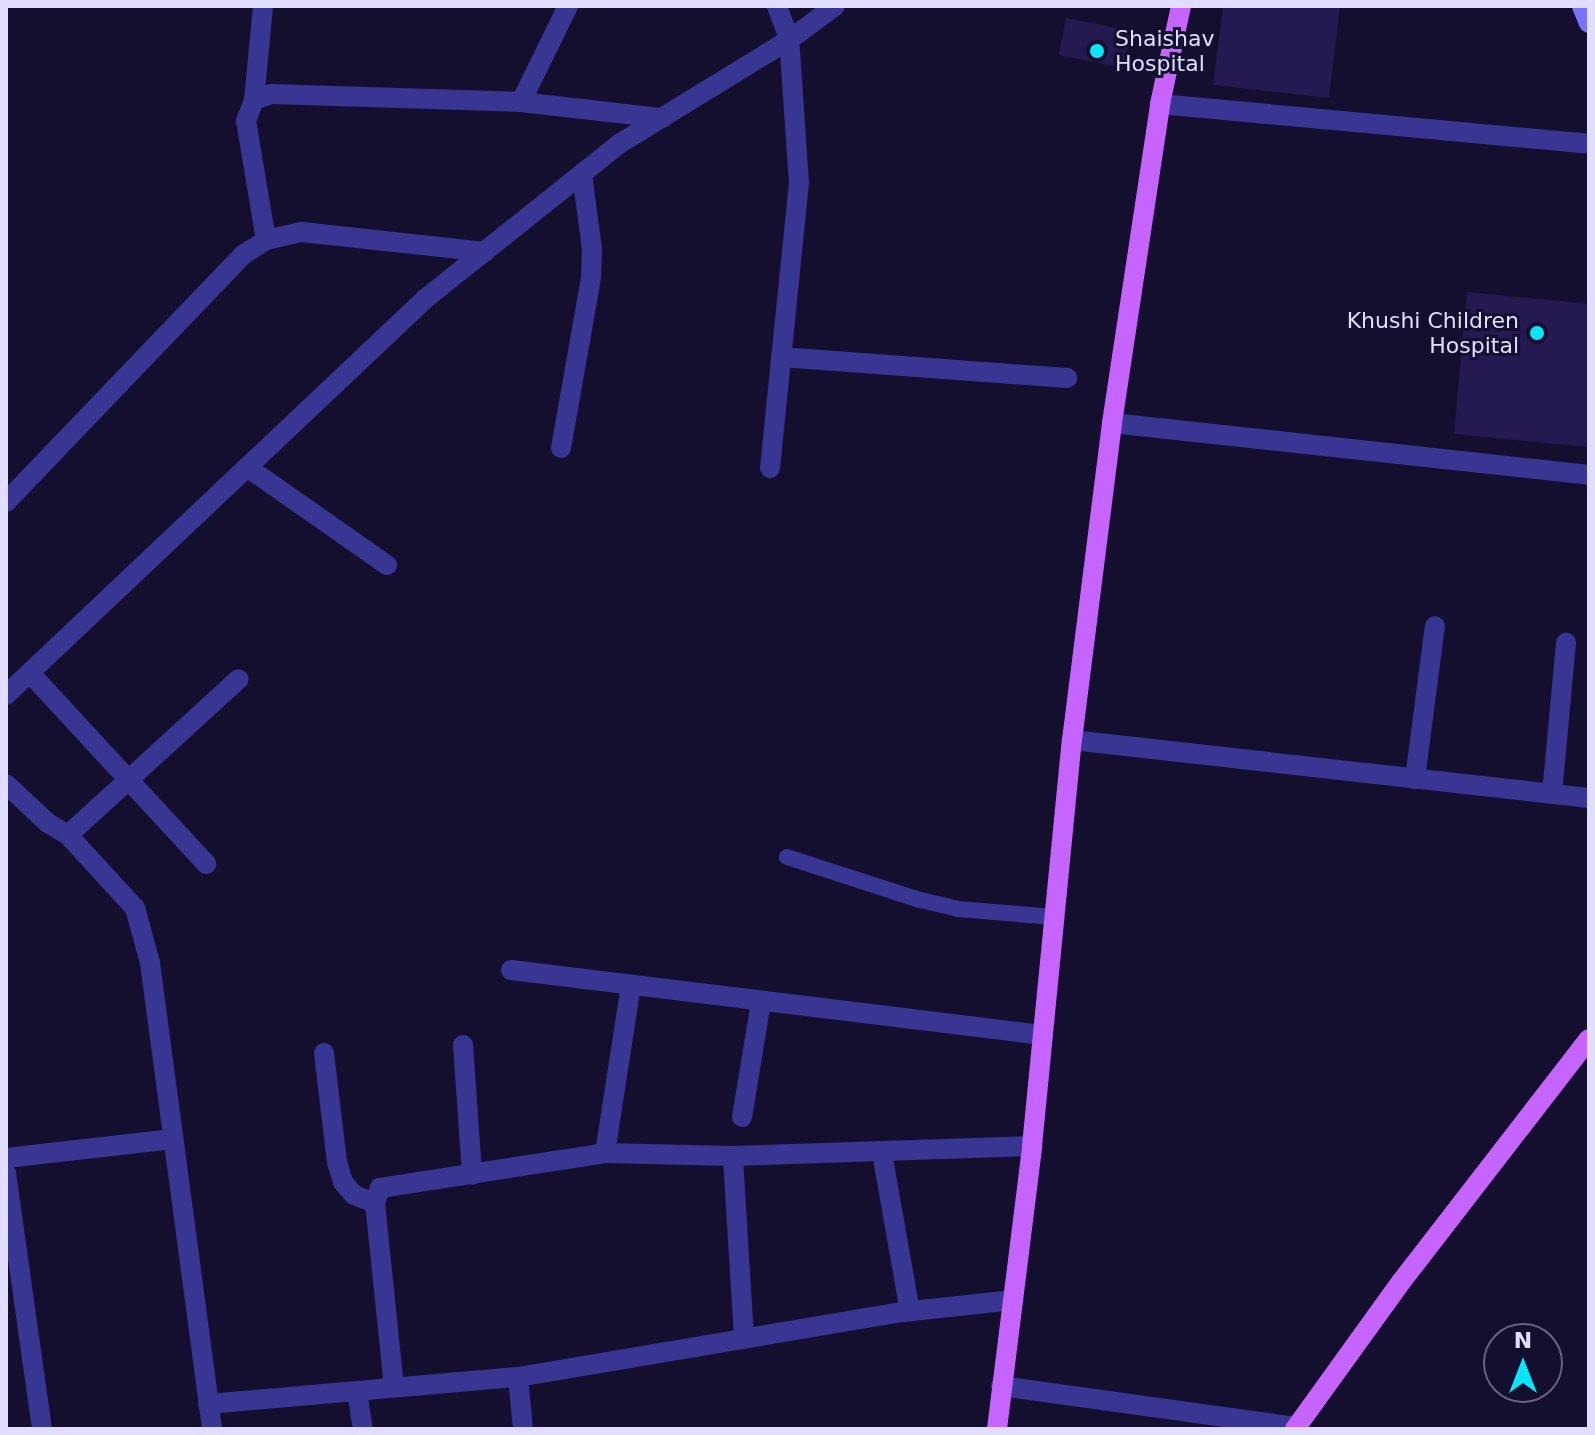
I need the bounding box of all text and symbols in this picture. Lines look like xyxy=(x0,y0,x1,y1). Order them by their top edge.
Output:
place label: Shaishav Hospital xyxy=(1115,25,1214,76)
marker: Shaishav Hospital xyxy=(1086,40,1108,62)
place label: Khushi Children Hospital xyxy=(1347,307,1519,358)
marker: Khushi Children Hospital xyxy=(1526,322,1548,344)
north arrow xyxy=(1483,1323,1563,1403)
text: N xyxy=(1514,1328,1532,1353)

